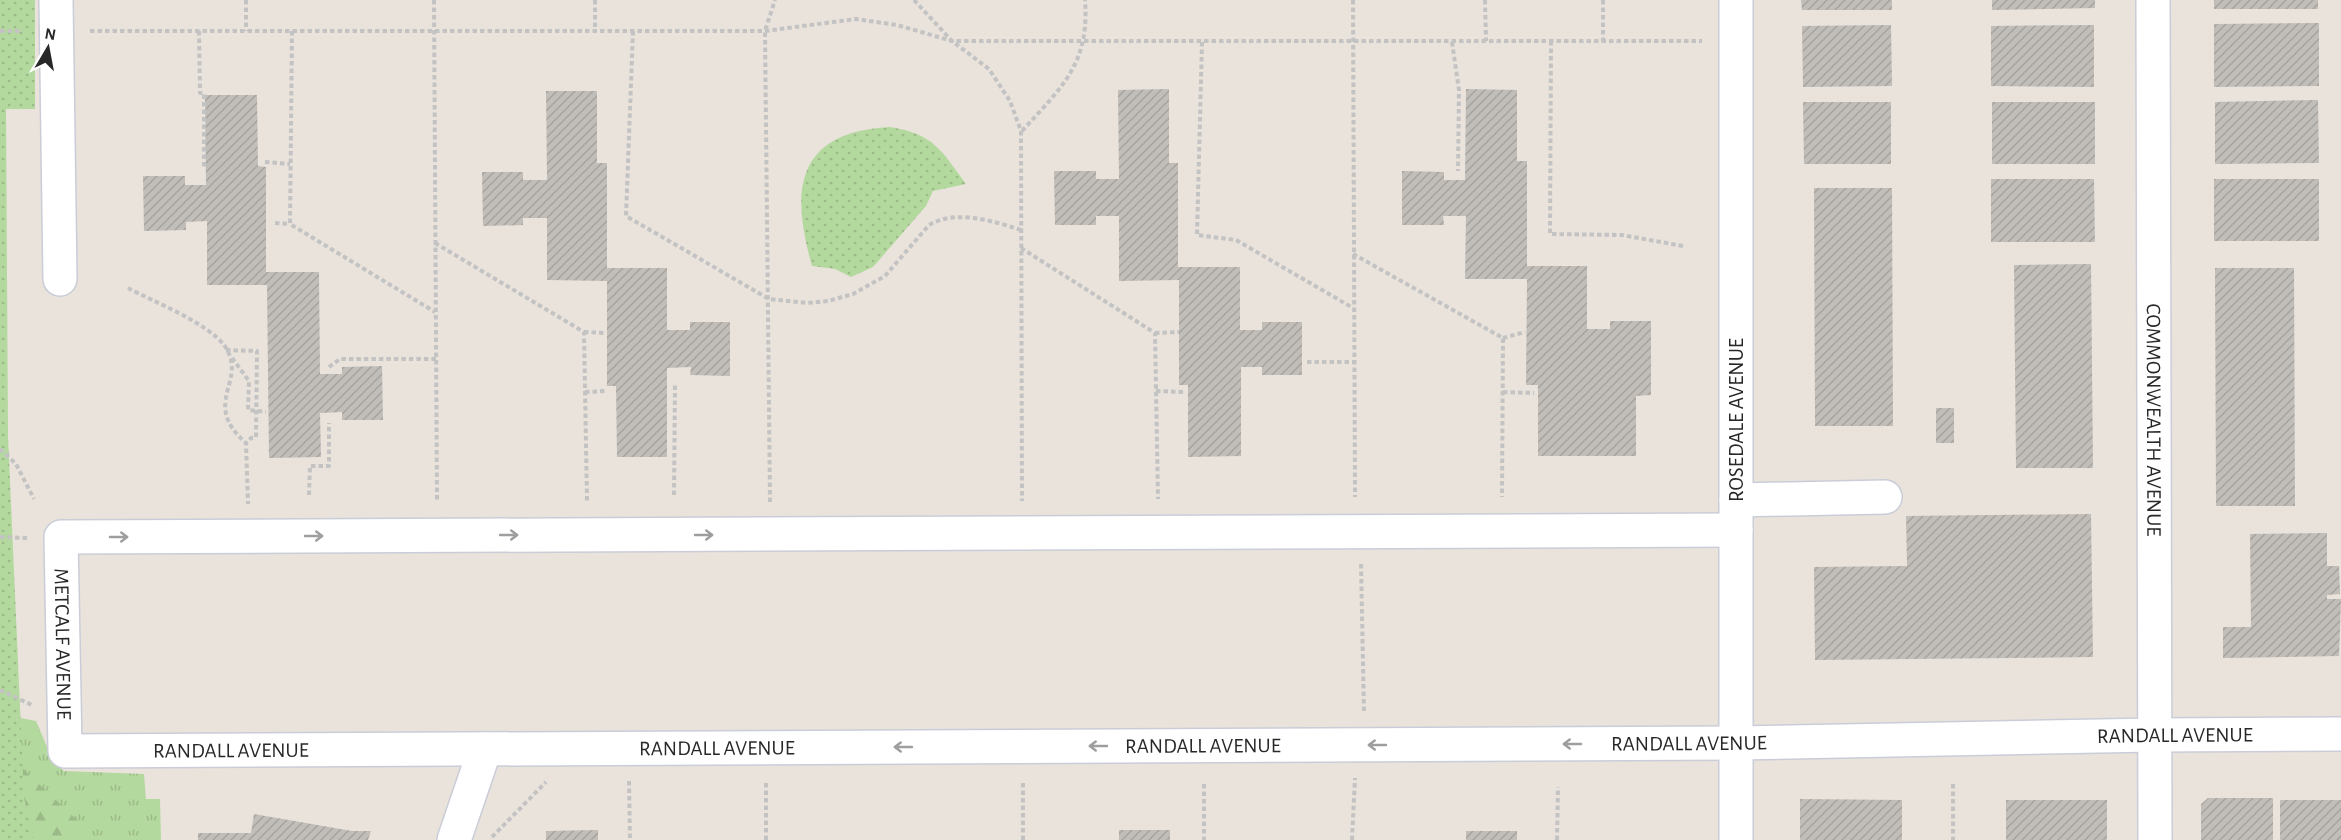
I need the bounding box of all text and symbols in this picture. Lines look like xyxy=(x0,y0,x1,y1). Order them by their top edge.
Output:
north arrow xyxy=(18,18,78,78)
text: N xyxy=(44,25,57,43)
street label: COMMONWEALTH AVENUE xyxy=(2143,304,2165,536)
street label: ROSEDALE AVENUE xyxy=(1726,338,1747,502)
one-way arrow xyxy=(694,529,714,541)
one-way arrow xyxy=(304,530,324,542)
one-way arrow xyxy=(499,530,519,541)
one-way arrow xyxy=(109,531,129,543)
street label: METCALF AVENUE xyxy=(51,568,75,720)
street label: RANDALL AVENUE xyxy=(2097,724,2253,747)
street label: RANDALL AVENUE xyxy=(1611,732,1767,754)
street label: RANDALL AVENUE xyxy=(1125,735,1281,756)
street label: RANDALL AVENUE xyxy=(639,737,795,759)
one-way arrow xyxy=(1563,738,1583,750)
street label: RANDALL AVENUE xyxy=(153,739,309,761)
one-way arrow xyxy=(1368,739,1388,751)
one-way arrow xyxy=(1089,740,1109,752)
one-way arrow xyxy=(894,741,914,753)

